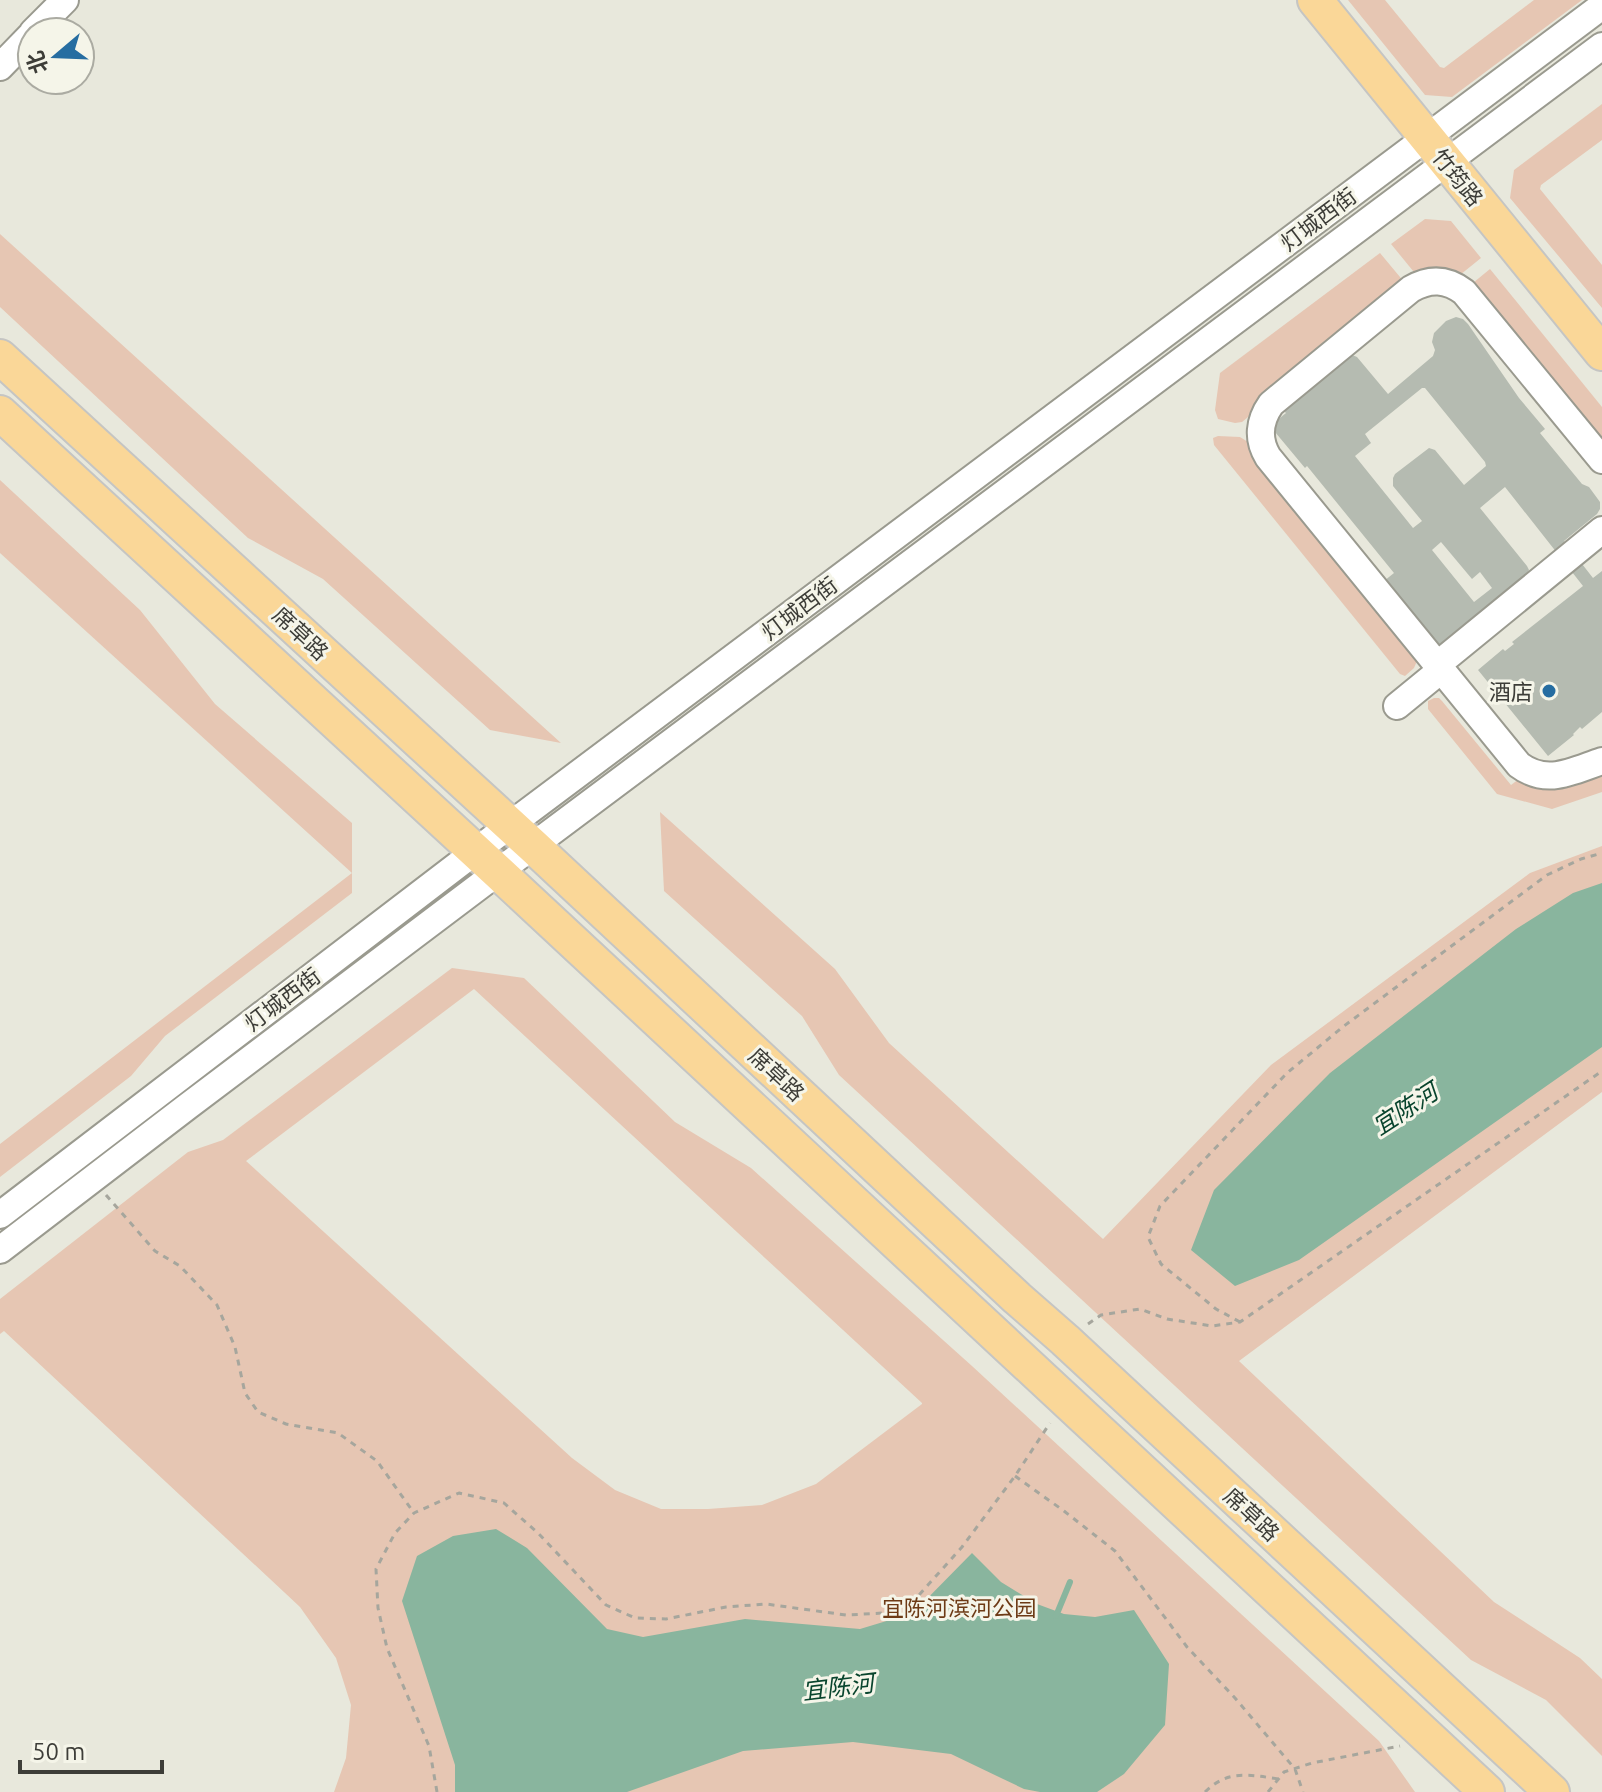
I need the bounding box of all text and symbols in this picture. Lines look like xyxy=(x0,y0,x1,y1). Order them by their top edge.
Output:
north arrow xyxy=(16,16,96,96)
text: 北 xyxy=(21,48,52,77)
street label: 竹筠路 xyxy=(1428,143,1488,211)
street label: 灯城西街 xyxy=(1275,183,1361,255)
street label: 灯城西街 xyxy=(756,572,842,644)
street label: 席草路 xyxy=(268,601,334,665)
place label: 酒店 xyxy=(1489,679,1533,704)
marker: 酒店 xyxy=(1540,682,1558,700)
street label: 灯城西街 xyxy=(239,963,325,1035)
street label: 席草路 xyxy=(744,1042,810,1106)
water label: 宜陈河 xyxy=(1367,1076,1446,1140)
street label: 席草路 xyxy=(1219,1482,1285,1546)
park label: 宜陈河滨河公园 xyxy=(882,1595,1036,1620)
water label: 宜陈河 xyxy=(801,1669,879,1705)
scale bar xyxy=(20,1724,162,1774)
text: 50 m xyxy=(32,1738,85,1765)

